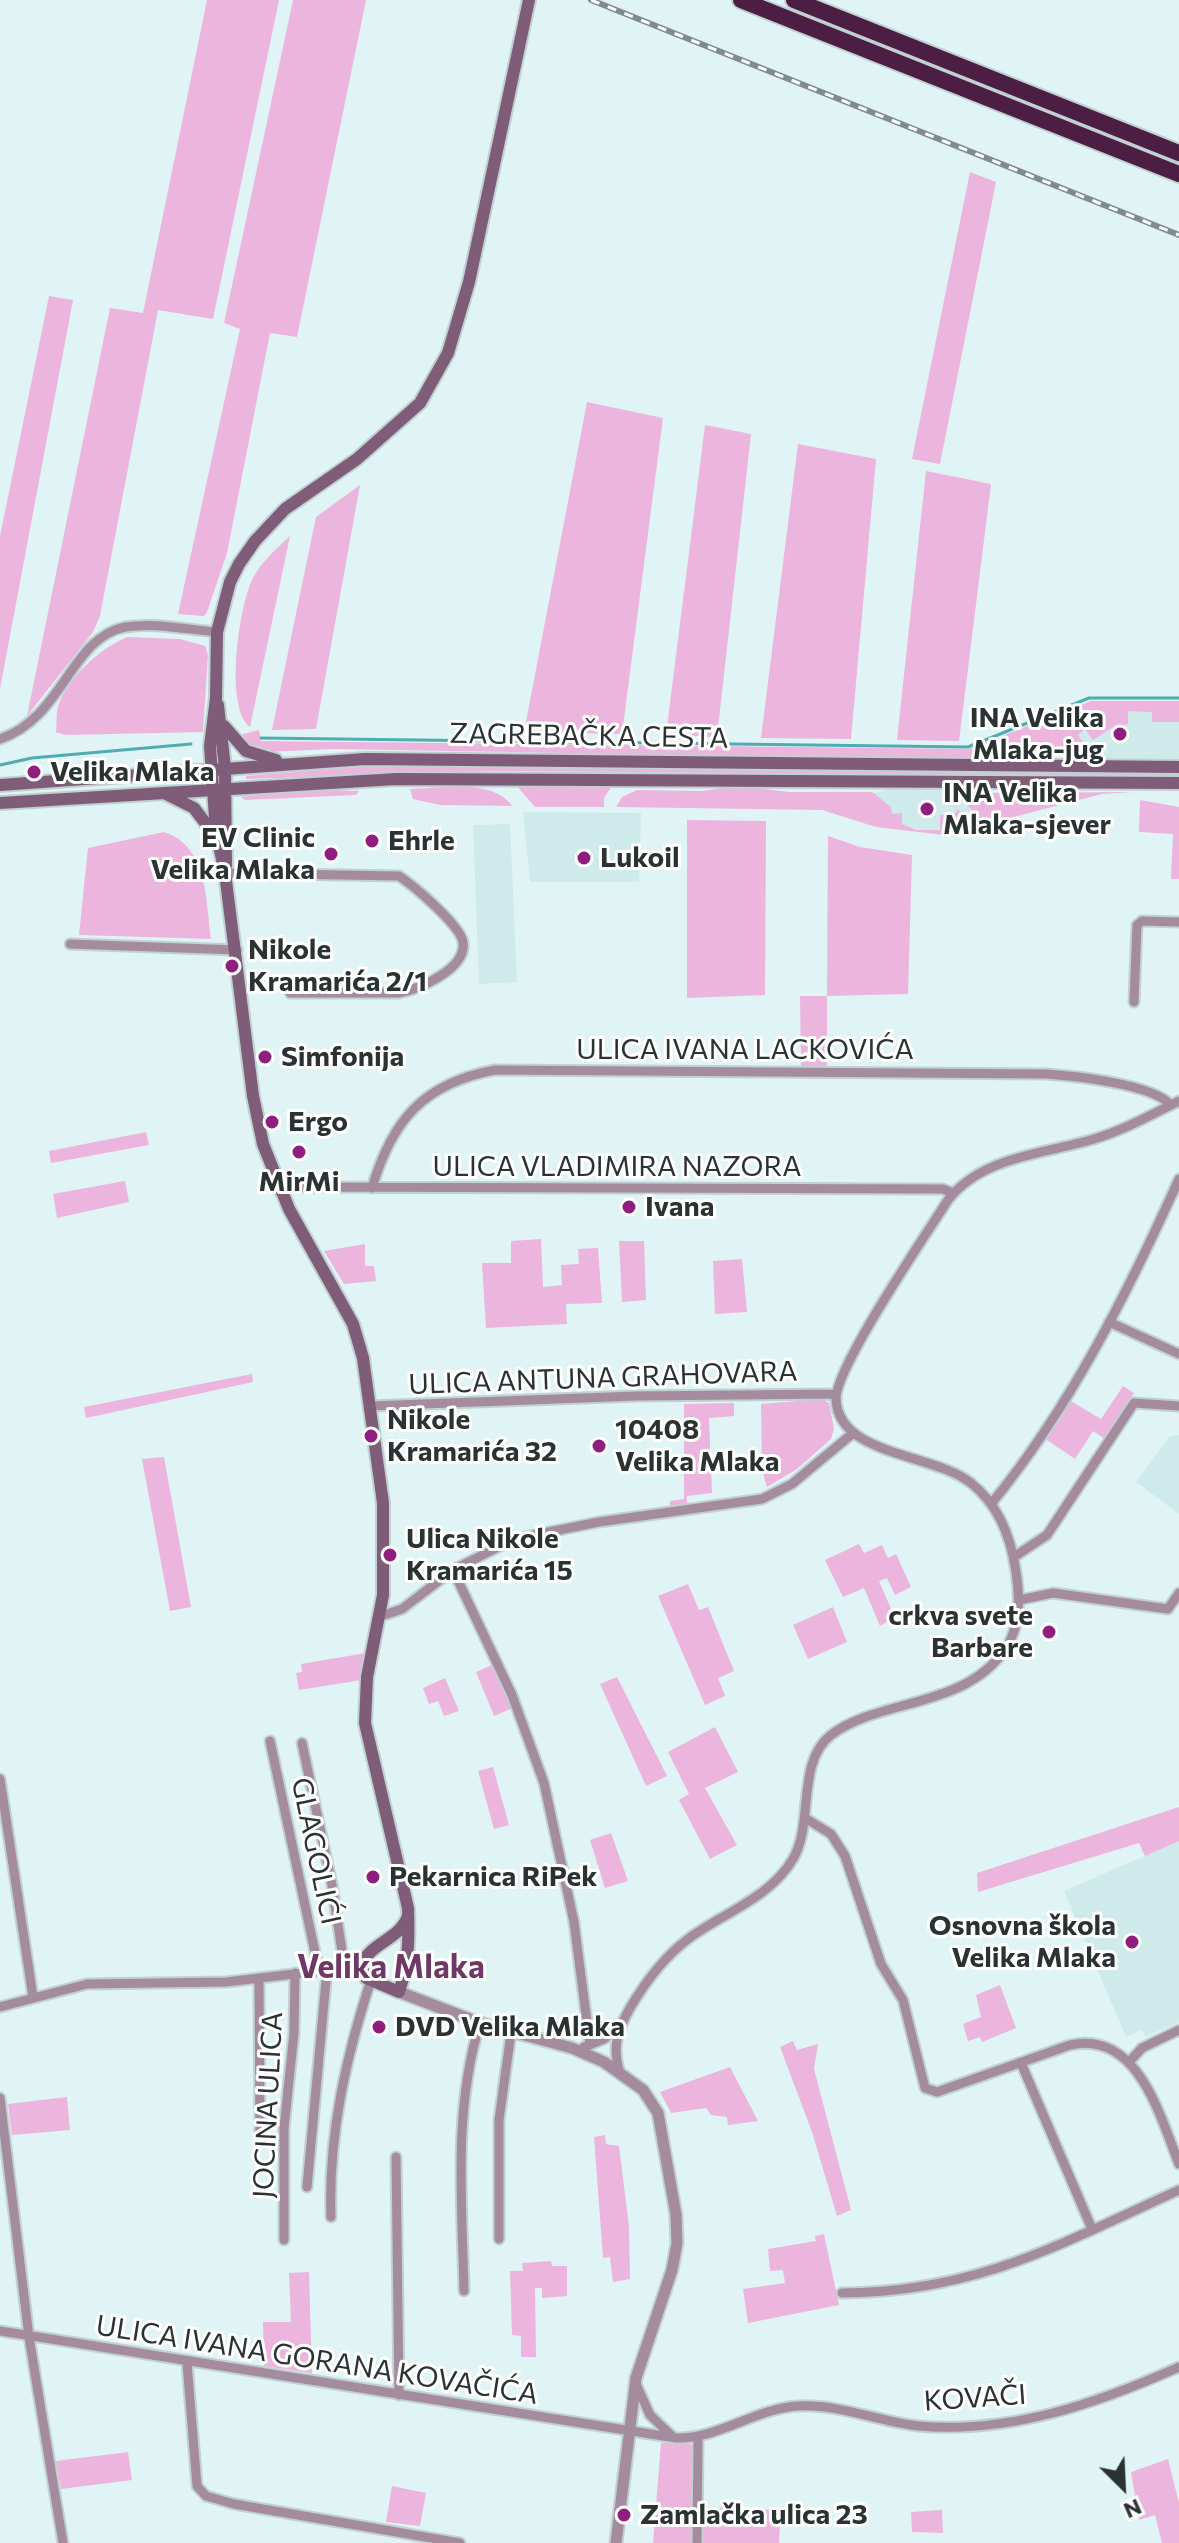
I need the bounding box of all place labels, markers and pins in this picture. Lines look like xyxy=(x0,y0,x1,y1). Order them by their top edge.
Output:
place label: INA Velika Mlaka-jug xyxy=(970,701,1104,767)
marker: INA Velika Mlaka-jug xyxy=(1111,725,1129,743)
place label: Velika Mlaka xyxy=(50,755,214,789)
marker: Velika Mlaka xyxy=(25,763,43,781)
place label: INA Velika Mlaka-sjever xyxy=(943,776,1111,842)
marker: INA Velika Mlaka-sjever xyxy=(918,800,936,818)
place label: EV Clinic Velika Mlaka xyxy=(151,821,315,887)
place label: Ehrle xyxy=(388,824,455,858)
marker: Ehrle xyxy=(363,832,381,850)
place label: Lukoil xyxy=(600,841,680,875)
marker: EV Clinic Velika Mlaka xyxy=(322,845,340,863)
marker: Lukoil xyxy=(575,849,593,867)
place label: Nikole Kramarića 2/1 xyxy=(248,933,427,999)
marker: Nikole Kramarića 2/1 xyxy=(223,957,241,975)
place label: Simfonija xyxy=(281,1040,404,1074)
marker: Simfonija xyxy=(256,1048,274,1066)
place label: Ergo xyxy=(288,1105,348,1139)
marker: Ergo xyxy=(263,1113,281,1131)
marker: MirMi xyxy=(290,1143,308,1161)
place label: MirMi xyxy=(258,1165,340,1199)
place label: Ivana xyxy=(645,1190,714,1224)
marker: Ivana xyxy=(620,1198,638,1216)
place label: Nikole Kramarića 32 xyxy=(387,1403,557,1469)
place label: 10408 Velika Mlaka xyxy=(615,1413,779,1479)
marker: Nikole Kramarića 32 xyxy=(362,1427,380,1445)
marker: 10408 Velika Mlaka xyxy=(590,1437,608,1455)
place label: Ulica Nikole Kramarića 15 xyxy=(406,1522,573,1588)
marker: Ulica Nikole Kramarića 15 xyxy=(381,1546,399,1564)
place label: crkva svete Barbare xyxy=(888,1599,1033,1665)
marker: crkva svete Barbare xyxy=(1040,1623,1058,1641)
place label: Pekarnica RiPek xyxy=(389,1860,597,1894)
marker: Pekarnica RiPek xyxy=(364,1868,382,1886)
place label: Osnovna škola Velika Mlaka xyxy=(929,1909,1116,1975)
marker: Osnovna škola Velika Mlaka xyxy=(1123,1933,1141,1951)
place label: DVD Velika Mlaka xyxy=(395,2010,625,2044)
marker: DVD Velika Mlaka xyxy=(370,2018,388,2036)
place label: Zamlačka ulica 23 xyxy=(640,2498,868,2532)
marker: Zamlačka ulica 23 xyxy=(615,2506,633,2524)

